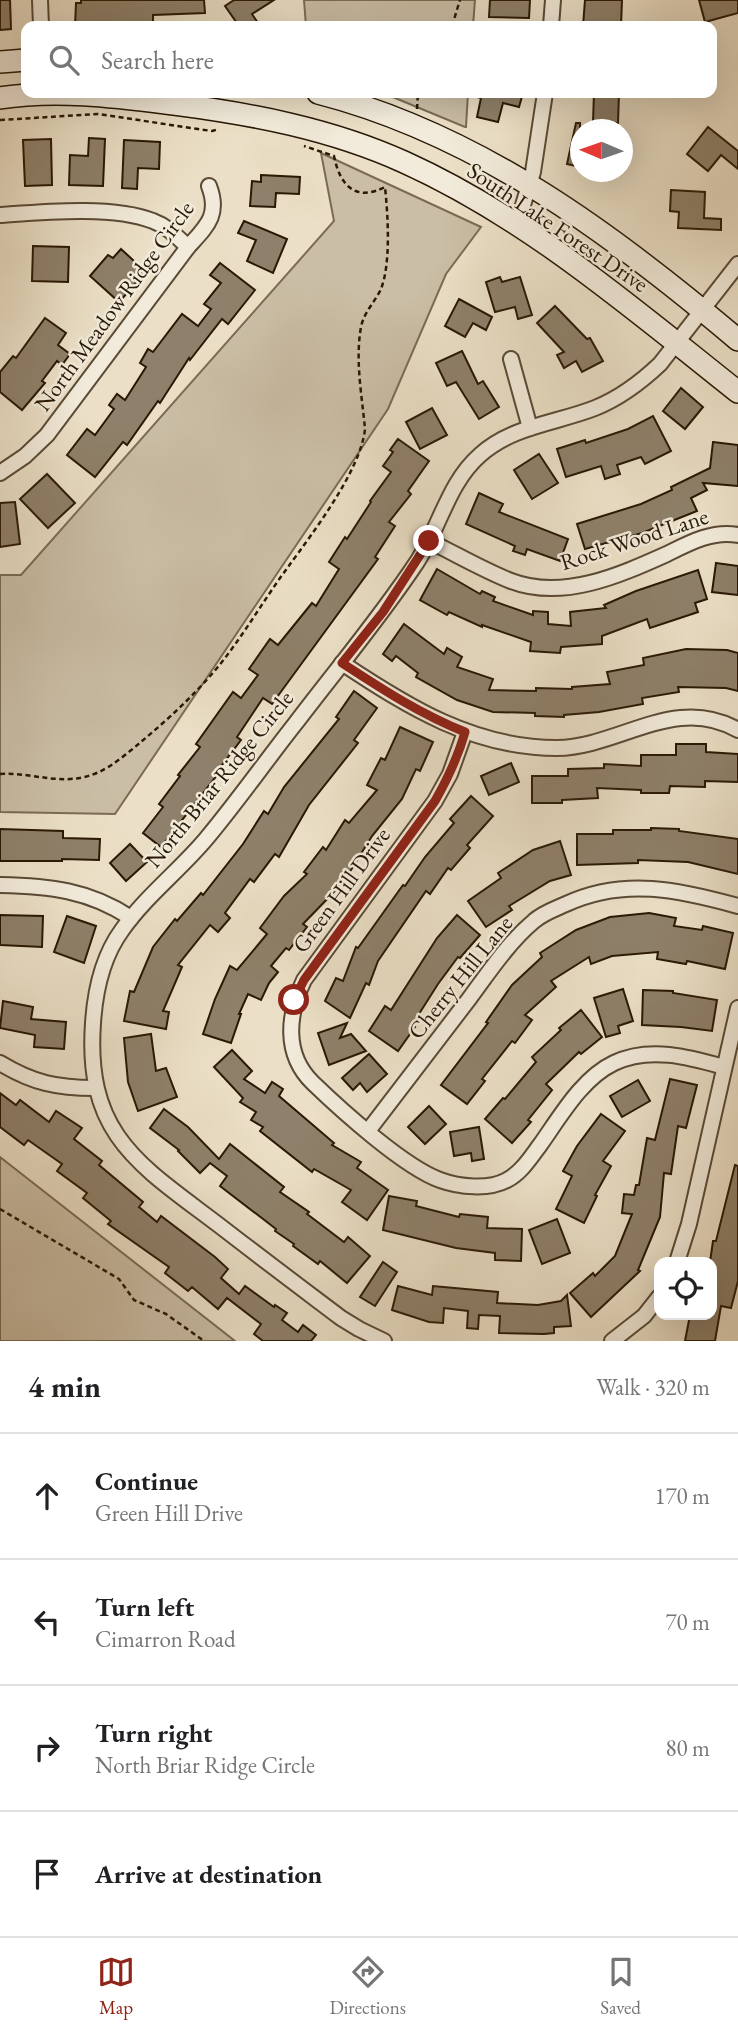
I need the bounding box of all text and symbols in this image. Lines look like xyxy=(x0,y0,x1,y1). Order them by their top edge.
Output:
search box xyxy=(21,21,717,98)
icon: search xyxy=(45,41,83,79)
text: Search here xyxy=(101,43,214,77)
north arrow xyxy=(570,119,633,182)
street label: South Lake Forest Drive xyxy=(462,155,654,299)
street label: North Meadow Ridge Circle xyxy=(27,195,201,417)
street label: Rock Wood Lane xyxy=(556,501,712,577)
route end xyxy=(413,525,444,556)
street label: North Briar Ridge Circle xyxy=(138,684,300,874)
street label: Green Hill Drive xyxy=(285,821,397,959)
street label: Cherry Hill Lane xyxy=(401,909,519,1045)
route start xyxy=(278,984,309,1015)
map controls xyxy=(654,1257,717,1320)
button: locate xyxy=(654,1257,717,1320)
text: 4 min xyxy=(28,1367,101,1406)
text: Walk · 320 m xyxy=(596,1372,710,1402)
text: Continue xyxy=(95,1464,198,1498)
icon: ahead xyxy=(28,1477,66,1515)
text: 170 m xyxy=(654,1481,710,1511)
text: Green Hill Drive xyxy=(95,1498,243,1528)
text: Turn left xyxy=(95,1590,194,1624)
icon: left xyxy=(28,1603,66,1641)
text: 70 m xyxy=(665,1607,710,1637)
text: Cimarron Road xyxy=(95,1624,236,1654)
text: Turn right xyxy=(95,1716,213,1750)
icon: right xyxy=(28,1729,66,1767)
text: 80 m xyxy=(665,1733,710,1763)
text: North Briar Ridge Circle xyxy=(95,1750,315,1780)
icon: arrive xyxy=(28,1855,66,1893)
text: Arrive at destination xyxy=(95,1857,322,1891)
tab: Map xyxy=(97,1953,135,2020)
tab: Directions xyxy=(329,1953,406,2020)
tab: Saved xyxy=(600,1953,641,2020)

